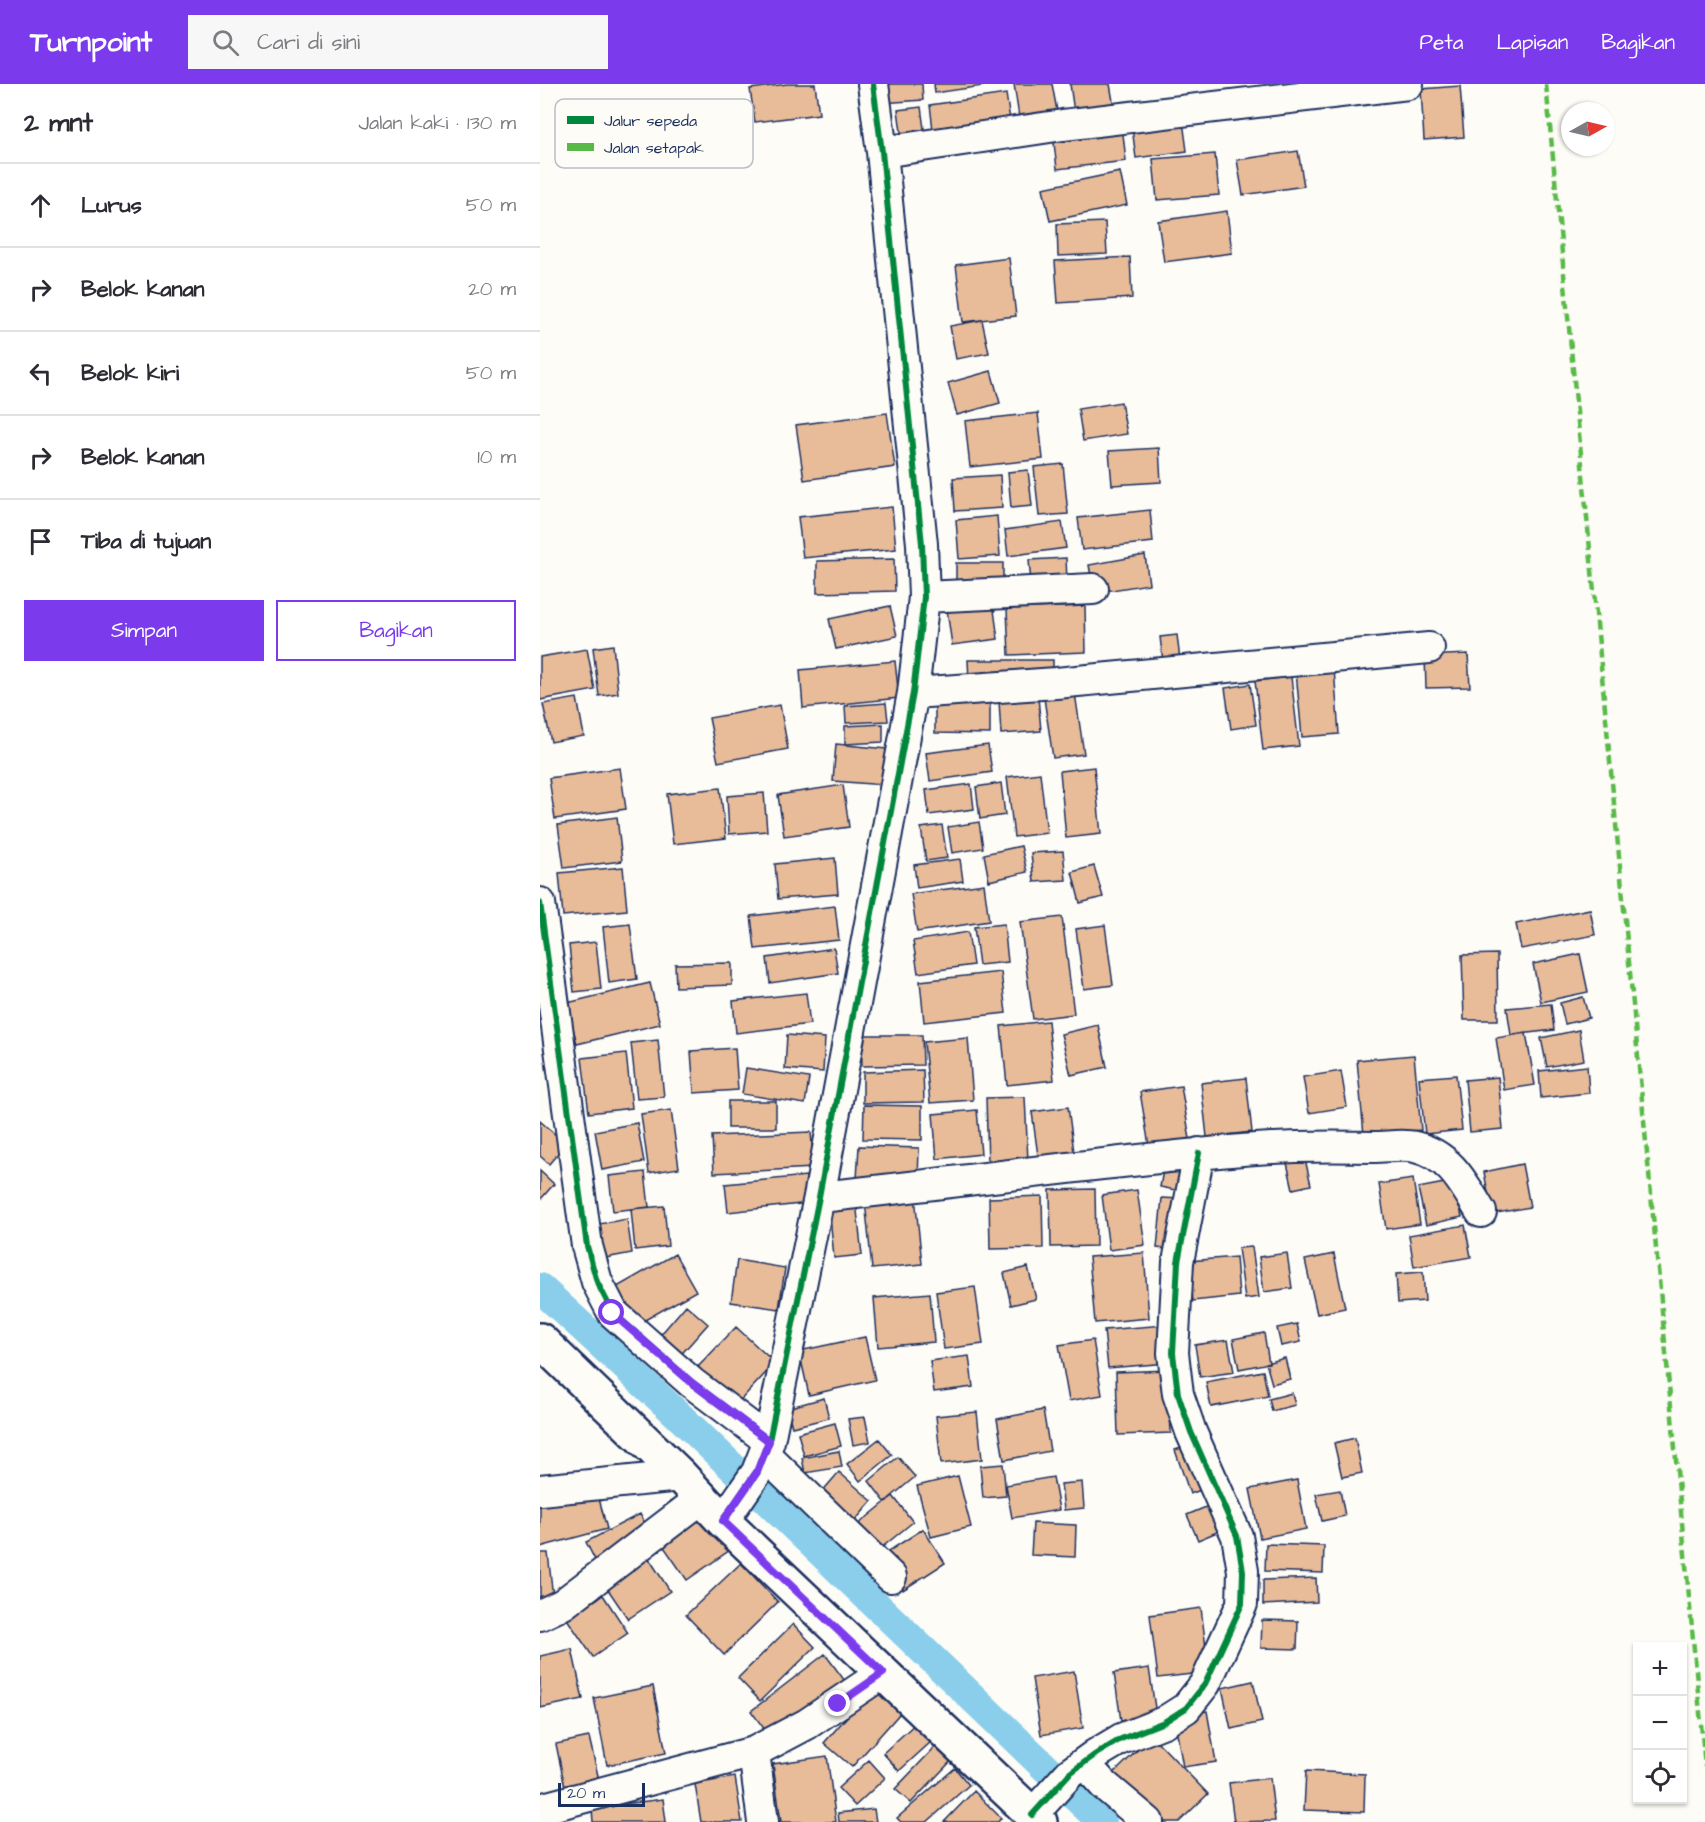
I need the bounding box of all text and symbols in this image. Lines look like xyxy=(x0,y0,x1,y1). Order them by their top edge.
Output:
search box xyxy=(188,15,608,69)
text: Turnpoint xyxy=(30,23,152,62)
icon: search xyxy=(209,26,242,59)
text: Cari di sini xyxy=(257,27,360,58)
text: Peta xyxy=(1420,28,1463,57)
text: Lapisan xyxy=(1496,28,1568,57)
text: Bagikan xyxy=(1601,28,1675,57)
legend xyxy=(555,99,753,168)
north arrow xyxy=(1561,102,1615,156)
text: 2 mnt xyxy=(24,105,93,141)
text: Jalan kaki · 130 m xyxy=(358,109,516,137)
text: Jalur sepeda xyxy=(604,110,697,132)
text: Jalan setapak xyxy=(604,137,704,159)
icon: ahead xyxy=(24,189,57,222)
text: Lurus xyxy=(81,190,142,221)
text: 50 m xyxy=(466,191,516,219)
icon: right xyxy=(24,273,57,306)
text: Belok kanan xyxy=(81,274,205,305)
text: 20 m xyxy=(468,275,516,303)
icon: left xyxy=(24,357,57,390)
text: Belok kiri xyxy=(81,358,179,389)
text: 50 m xyxy=(466,359,516,387)
icon: right xyxy=(24,441,57,474)
text: Belok kanan xyxy=(81,442,205,473)
text: 10 m xyxy=(477,443,516,471)
icon: arrive xyxy=(24,525,57,558)
text: Tiba di tujuan xyxy=(81,526,211,557)
button: Simpan xyxy=(24,600,264,661)
button: Bagikan xyxy=(276,600,516,661)
route start xyxy=(598,1299,624,1325)
map controls xyxy=(1633,1642,1687,1804)
button: + xyxy=(1633,1642,1687,1696)
route end xyxy=(824,1690,850,1716)
button: − xyxy=(1633,1696,1687,1750)
button: locate xyxy=(1633,1750,1687,1804)
scale bar xyxy=(558,1780,645,1808)
text: 20 m xyxy=(567,1782,605,1804)

